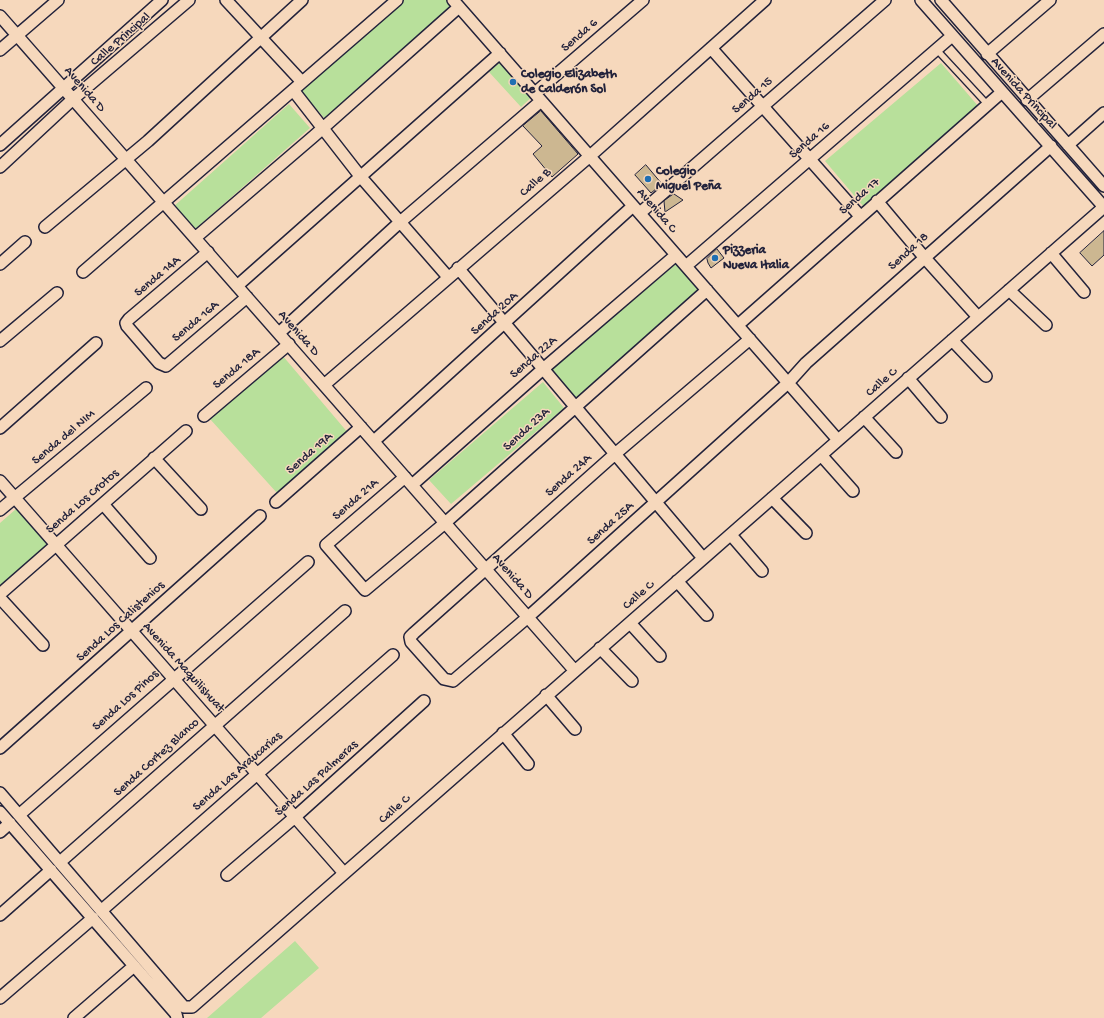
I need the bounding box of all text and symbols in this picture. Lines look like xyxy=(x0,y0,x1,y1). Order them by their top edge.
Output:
street label: Calle Principal xyxy=(88,10,154,70)
street label: Senda 6 xyxy=(558,16,602,56)
street label: Avenida Principal xyxy=(987,55,1059,133)
street label: Avenida D xyxy=(60,64,108,116)
place label: Colegio Elizabeth de Calderón Sol xyxy=(521,67,617,98)
street label: Senda 15 xyxy=(729,74,777,118)
marker: Colegio Elizabeth de Calderón Sol xyxy=(508,77,518,87)
street label: Senda 16 xyxy=(787,119,833,163)
place label: Colegio Miguel Peña xyxy=(656,164,721,195)
street label: Calle B xyxy=(517,165,555,201)
marker: Colegio Miguel Peña xyxy=(643,174,653,184)
street label: Senda 17 xyxy=(836,175,884,219)
street label: Avenida C xyxy=(632,185,680,237)
street label: Senda 18 xyxy=(885,230,933,274)
place label: Pizzeria Nueva Italia xyxy=(723,243,789,274)
street label: Senda 14A xyxy=(132,253,184,301)
marker: Pizzeria Nueva Italia xyxy=(710,253,720,263)
street label: Senda 20A xyxy=(468,289,522,339)
street label: Senda 16A xyxy=(169,298,223,346)
street label: Avenida D xyxy=(274,308,322,360)
street label: Senda 22A xyxy=(507,333,561,383)
street label: Senda 18A xyxy=(210,345,264,393)
street label: Calle C xyxy=(863,365,901,401)
street label: Senda 23A xyxy=(500,405,554,455)
street label: Senda del NIM xyxy=(29,407,99,469)
street label: Senda 19A xyxy=(284,430,336,478)
street label: Senda 24A xyxy=(543,451,595,501)
street label: Senda Los Crotos xyxy=(43,466,123,538)
street label: Senda 21A xyxy=(330,476,382,524)
street label: Senda 25A xyxy=(584,499,638,549)
street label: Avenida D xyxy=(488,551,536,603)
street label: Senda Los Calistenios xyxy=(74,578,168,666)
street label: Calle C xyxy=(620,578,658,614)
street label: Avenida Maquilishuat xyxy=(138,620,228,716)
street label: Senda Los Pinos xyxy=(90,667,162,735)
street label: Senda Cortez Blanco xyxy=(111,715,203,801)
street label: Senda Las Araucarias xyxy=(190,729,286,815)
street label: Senda Las Palmeras xyxy=(272,738,362,820)
street label: Calle C xyxy=(376,792,414,828)

